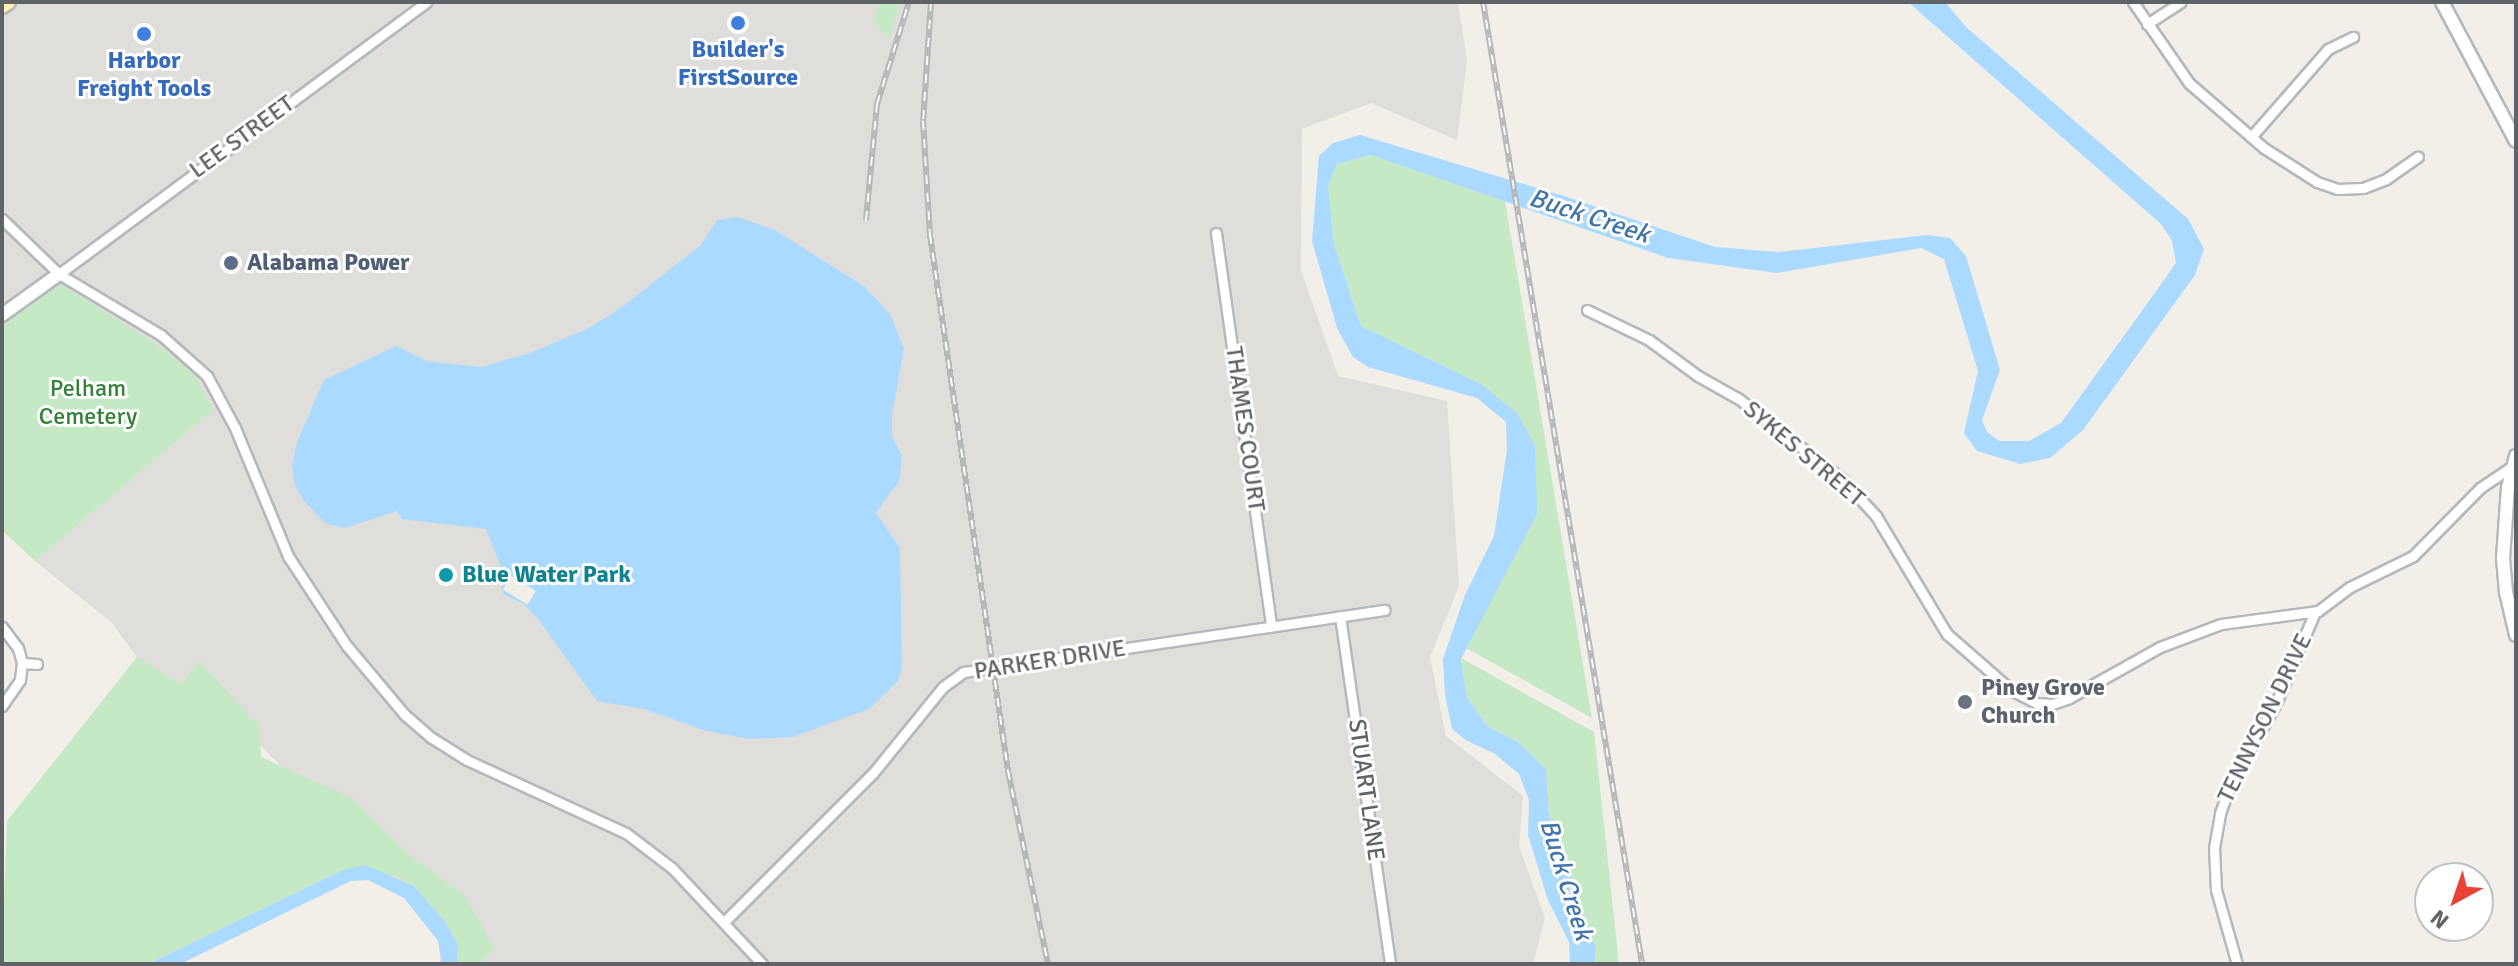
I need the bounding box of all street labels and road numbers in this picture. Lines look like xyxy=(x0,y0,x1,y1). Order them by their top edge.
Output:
street label: LEE STREET xyxy=(184,89,300,185)
street label: THAMES COURT xyxy=(1219,345,1271,513)
street label: SYKES STREET xyxy=(1737,395,1871,513)
street label: TENNYSON DRIVE xyxy=(2212,629,2318,807)
street label: PARKER DRIVE xyxy=(972,634,1128,686)
street label: STUART LANE xyxy=(1342,717,1390,863)

